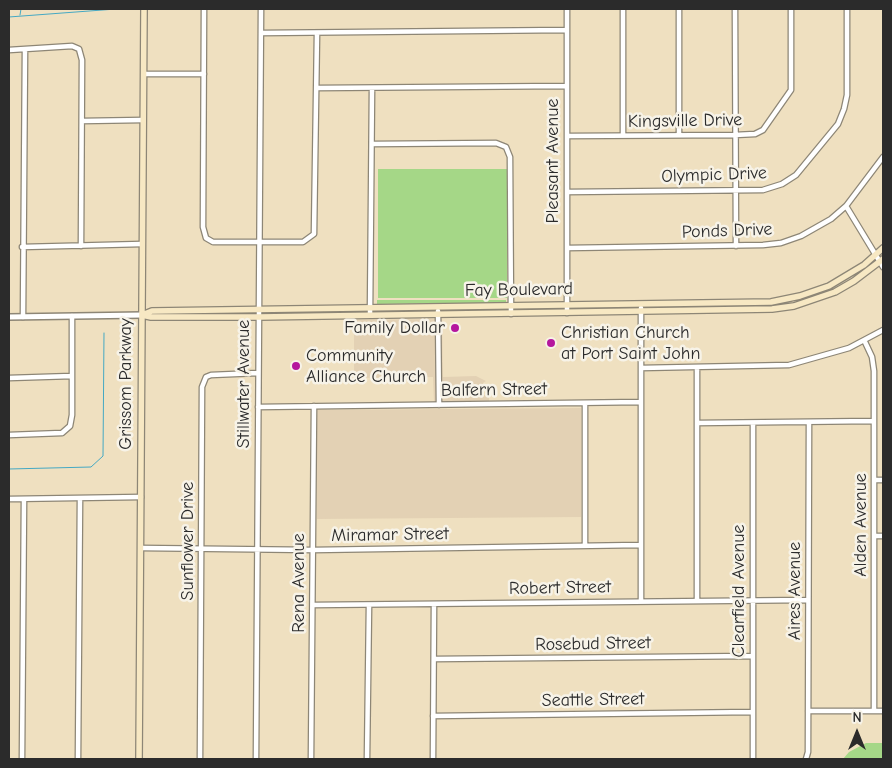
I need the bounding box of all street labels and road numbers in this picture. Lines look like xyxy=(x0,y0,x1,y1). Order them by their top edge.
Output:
street label: Pleasant Avenue xyxy=(542,99,564,223)
street label: Kingsville Drive xyxy=(628,109,742,133)
street label: Olympic Drive xyxy=(661,162,767,188)
street label: Ponds Drive xyxy=(681,219,773,243)
street label: Fay Boulevard xyxy=(465,278,573,302)
street label: Grissom Parkway xyxy=(115,318,137,450)
street label: Stillwater Avenue xyxy=(233,320,255,448)
street label: Balfern Street xyxy=(441,378,547,402)
street label: Alden Avenue xyxy=(850,473,872,577)
street label: Sunflower Drive xyxy=(177,482,199,600)
street label: Miramar Street xyxy=(331,523,449,547)
street label: Clearfield Avenue xyxy=(728,525,750,657)
street label: Rena Avenue xyxy=(288,533,310,633)
street label: Aires Avenue xyxy=(784,542,806,640)
street label: Robert Street xyxy=(509,576,611,600)
street label: Rosebud Street xyxy=(535,632,651,656)
street label: Seattle Street xyxy=(542,688,644,712)

